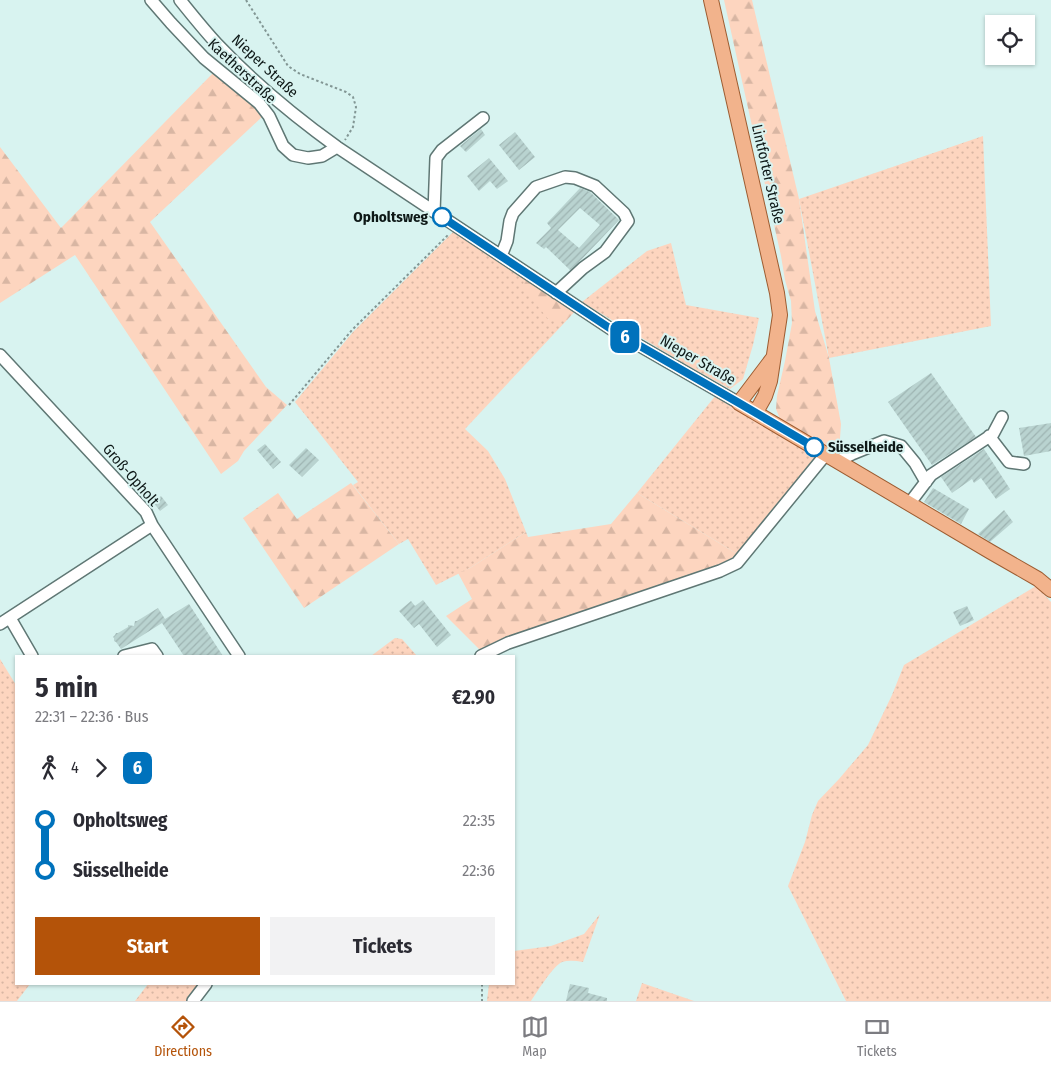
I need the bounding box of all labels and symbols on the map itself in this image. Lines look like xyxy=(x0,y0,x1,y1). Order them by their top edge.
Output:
street label: Nieper Straße xyxy=(228,31,302,101)
street label: Kaetherstraße xyxy=(204,35,280,107)
street label: Lintforter Straße xyxy=(748,122,788,226)
marker: Opholtsweg xyxy=(432,207,452,227)
place label: Opholtsweg xyxy=(353,208,429,226)
line badge: 6 xyxy=(609,321,641,353)
street label: Nieper Straße xyxy=(657,331,739,389)
marker: Süsselheide xyxy=(804,437,824,457)
place label: Süsselheide xyxy=(828,438,904,456)
street label: Groß-Opholt xyxy=(99,440,163,510)

